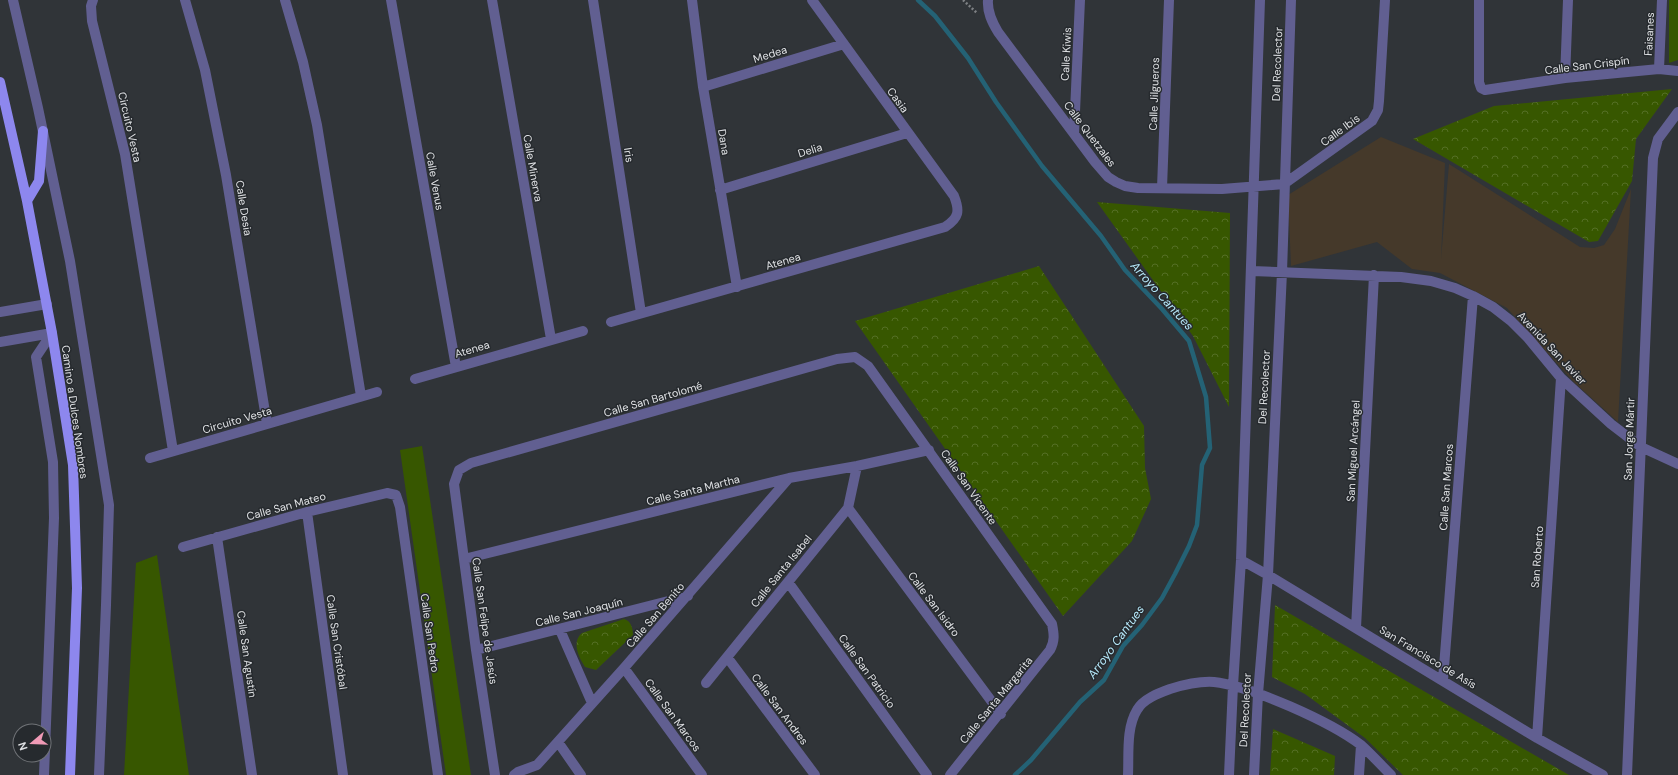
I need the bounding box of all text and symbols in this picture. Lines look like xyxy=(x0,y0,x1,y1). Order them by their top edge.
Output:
street label: Faisanes xyxy=(1641,12,1657,56)
street label: Calle Kiwis xyxy=(1058,27,1074,81)
street label: Del Recolector xyxy=(1269,27,1285,101)
street label: Medea xyxy=(751,42,789,66)
street label: Calle San Crispín xyxy=(1544,53,1630,77)
street label: Calle Jilgueros xyxy=(1146,57,1162,131)
street label: Casia xyxy=(884,85,912,115)
street label: Circuito Vesta xyxy=(115,90,145,164)
street label: Calle Quetzales xyxy=(1061,98,1119,170)
street label: Calle Ibis xyxy=(1317,111,1363,149)
street label: Dana xyxy=(715,128,733,156)
street label: Calle Minerva xyxy=(520,133,546,203)
street label: Delia xyxy=(796,140,824,160)
street label: Iris xyxy=(621,147,637,163)
street label: Calle Venus xyxy=(423,151,447,211)
street label: Calle Desia xyxy=(233,179,255,237)
street label: Atenea xyxy=(764,249,802,273)
water label: Arroyo Cantues xyxy=(1126,258,1197,334)
street label: Avenida San Javier xyxy=(1515,309,1589,387)
street label: Atenea xyxy=(453,337,491,361)
street label: Camino a Dulces Nombres xyxy=(59,344,91,480)
street label: Del Recolector xyxy=(1255,350,1273,424)
street label: Calle San Bartolomé xyxy=(602,378,704,420)
street label: San Jorge Mártir xyxy=(1621,397,1637,481)
street label: San Miguel Arcángel xyxy=(1343,400,1363,502)
street label: Circuito Vesta xyxy=(201,403,273,437)
street label: Calle San Marcos xyxy=(1436,443,1456,531)
street label: Calle San Vicente xyxy=(938,447,1000,527)
street label: Calle Santa Martha xyxy=(645,472,741,508)
street label: Calle San Mateo xyxy=(245,489,327,523)
street label: San Roberto xyxy=(1528,525,1546,589)
street label: Calle Santa Isabel xyxy=(747,532,815,610)
street label: Calle San Felipe de Jesús xyxy=(469,557,501,685)
street label: Calle San Isidro xyxy=(905,569,963,639)
street label: Calle San Benito xyxy=(623,579,687,651)
street label: Calle San Pedro xyxy=(418,593,442,673)
street label: Calle San Cristóbal xyxy=(323,594,351,690)
street label: Calle San Joaquín xyxy=(534,594,624,630)
water label: Arroyo Cantues xyxy=(1083,602,1148,683)
street label: Calle San Agustín xyxy=(234,610,260,698)
street label: San Francisco de Asís xyxy=(1377,622,1479,692)
street label: Calle San Patricio xyxy=(835,631,899,711)
street label: Calle Santa Margarita xyxy=(957,654,1035,746)
street label: Calle San Andres xyxy=(749,671,811,747)
street label: Del Recolector xyxy=(1236,673,1254,747)
street label: Calle San Marcos xyxy=(642,676,704,754)
north arrow xyxy=(12,723,52,763)
text: N xyxy=(15,740,30,752)

